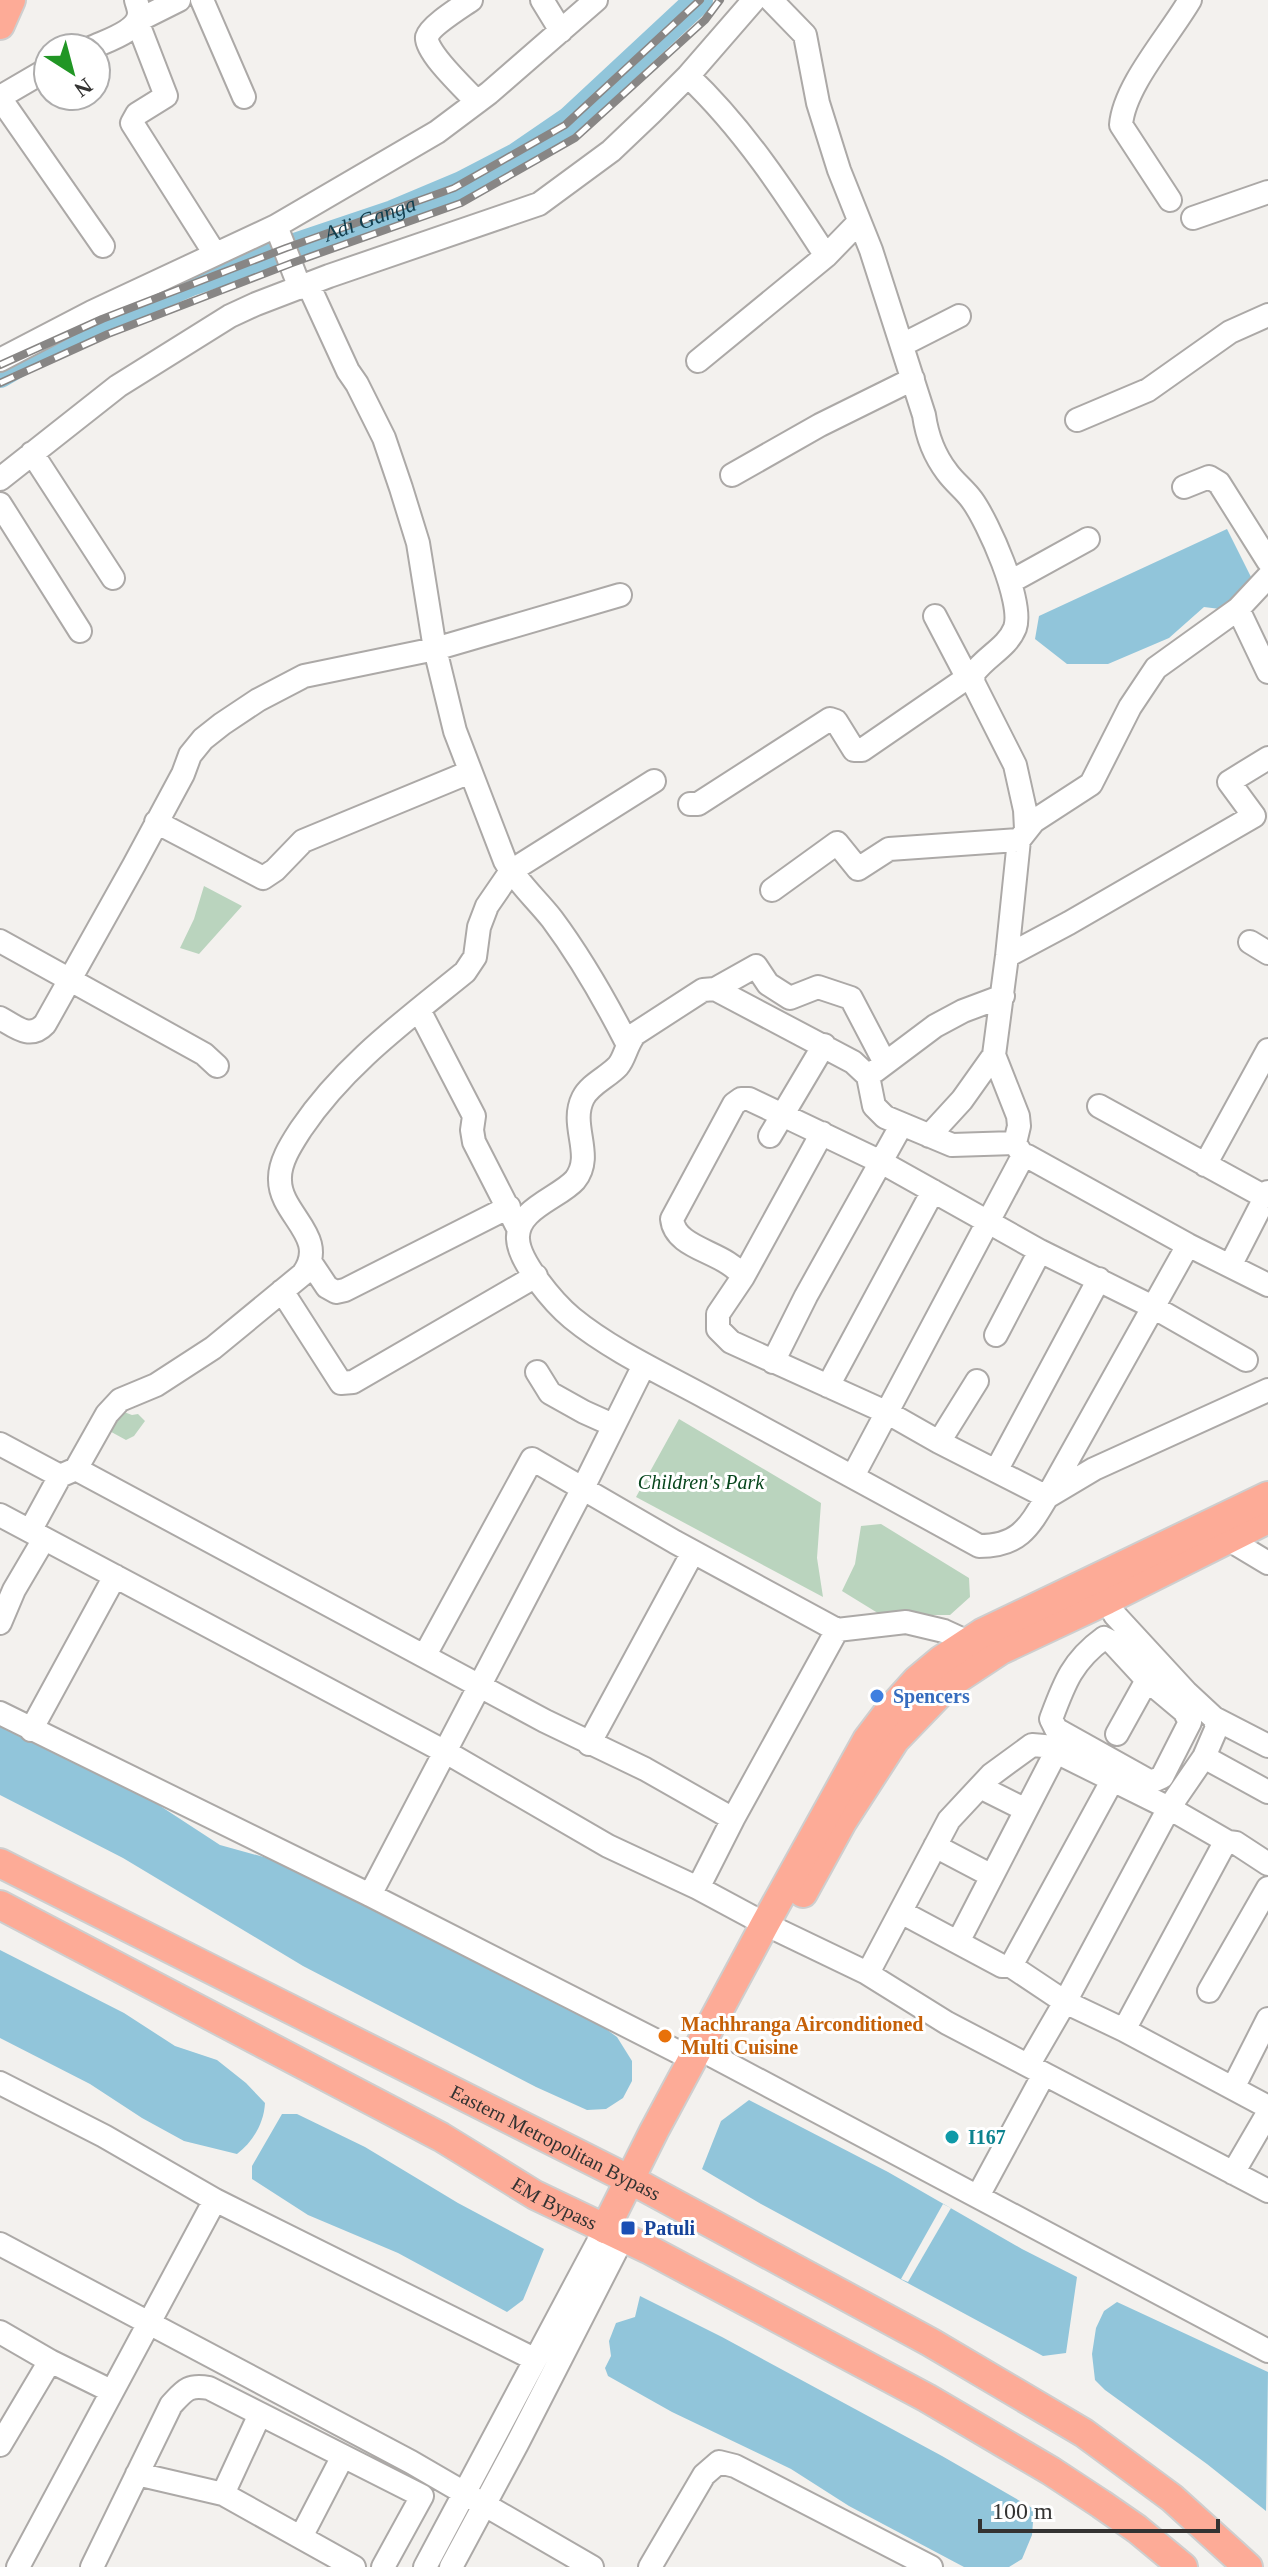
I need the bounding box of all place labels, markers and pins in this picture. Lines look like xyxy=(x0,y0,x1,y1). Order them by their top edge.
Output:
place label: Spencers xyxy=(893,1685,970,1708)
marker: Spencers xyxy=(868,1687,886,1705)
place label: Machhranga Airconditioned Multi Cuisine xyxy=(681,2013,923,2058)
marker: Machhranga Airconditioned Multi Cuisine xyxy=(656,2027,674,2045)
place label: I167 xyxy=(968,2126,1006,2148)
marker: I167 xyxy=(943,2128,961,2146)
place label: Patuli xyxy=(644,2217,696,2239)
marker: Patuli xyxy=(619,2219,637,2237)

